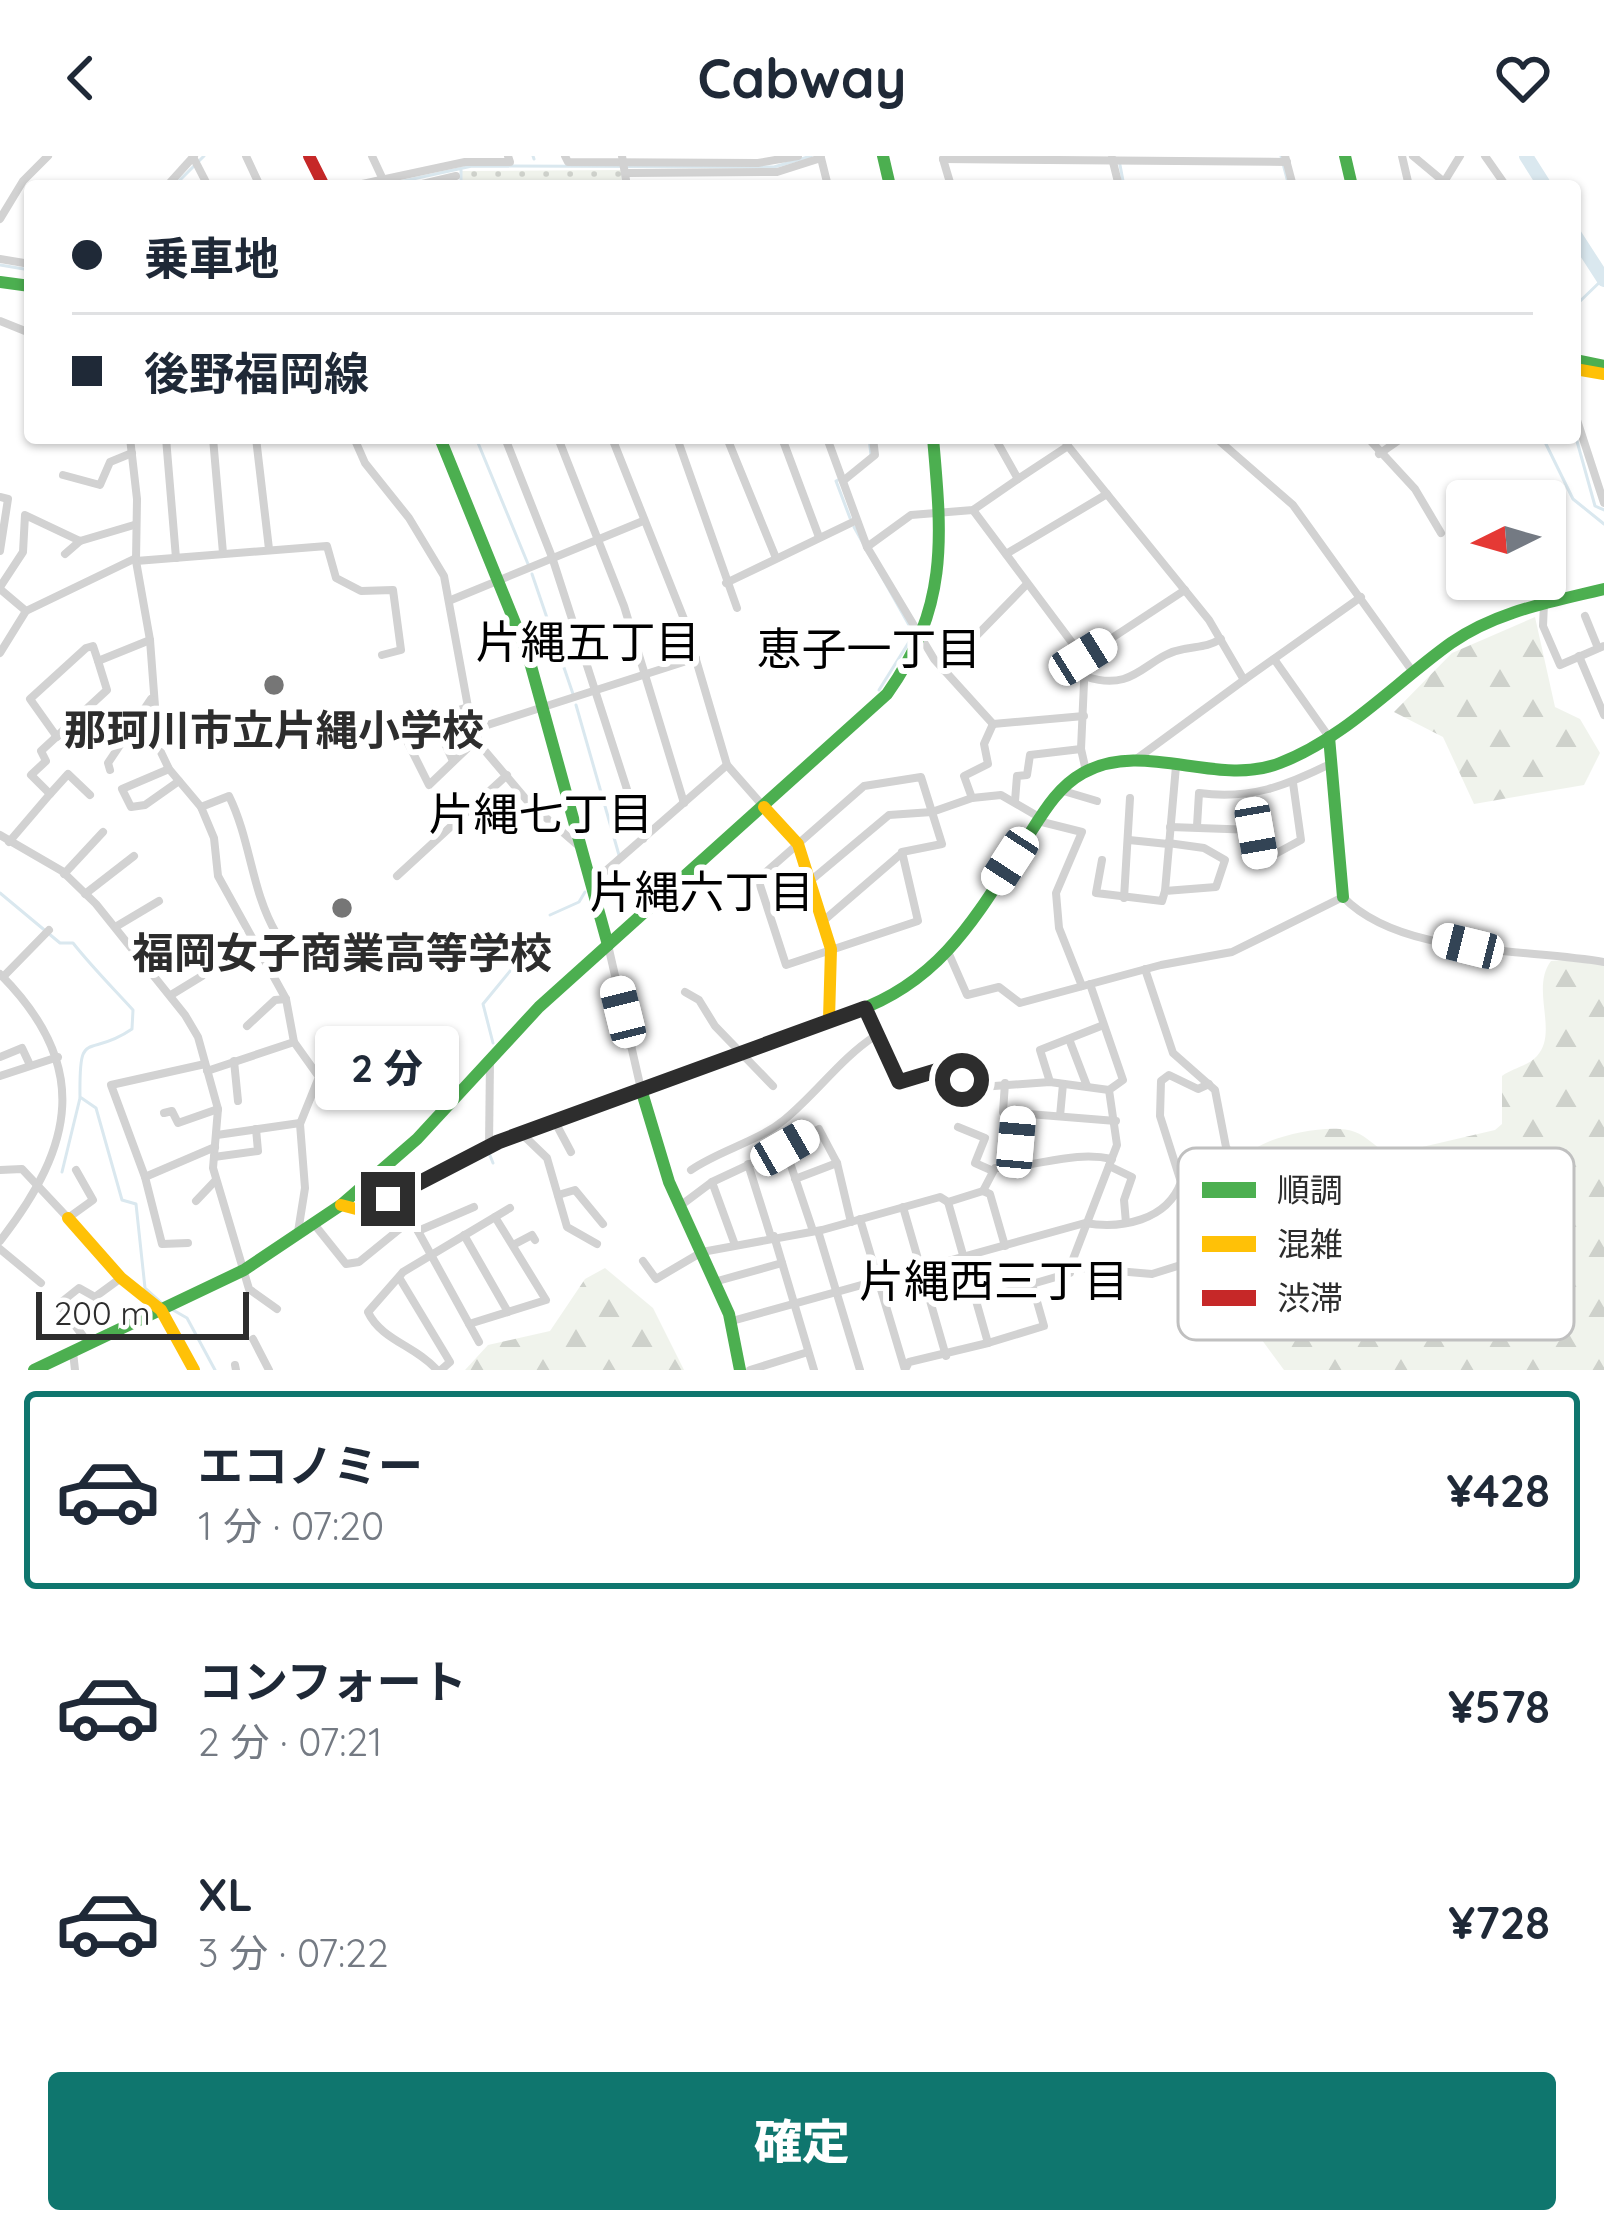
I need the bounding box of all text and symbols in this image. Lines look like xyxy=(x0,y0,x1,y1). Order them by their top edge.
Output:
text: Cabway xyxy=(698,44,906,112)
icon: back xyxy=(48,45,114,111)
icon: heart xyxy=(1490,45,1556,111)
text: 乗車地 xyxy=(144,230,279,286)
text: 後野福岡線 xyxy=(144,345,369,401)
north arrow xyxy=(1446,480,1566,600)
map controls xyxy=(1446,480,1566,600)
district label: 片縄五丁目 xyxy=(475,613,701,669)
district label: 恵子一丁目 xyxy=(756,620,982,676)
car xyxy=(1043,623,1123,691)
marker: 那珂川市立片縄小学校 xyxy=(261,672,287,698)
place label: 那珂川市立片縄小学校 xyxy=(64,703,484,756)
district label: 片縄七丁目 xyxy=(428,785,654,841)
car xyxy=(1232,794,1280,872)
car xyxy=(975,821,1045,901)
district label: 片縄六丁目 xyxy=(589,863,815,919)
marker: 福岡女子商業高等学校 xyxy=(329,895,355,921)
car xyxy=(1429,920,1507,972)
place label: 福岡女子商業高等学校 xyxy=(132,926,552,979)
car xyxy=(597,973,649,1051)
callout: 2 分 xyxy=(316,1025,460,1109)
text: 2 分 xyxy=(351,1043,423,1092)
route start xyxy=(935,1053,989,1107)
car xyxy=(995,1105,1037,1179)
car xyxy=(745,1114,825,1182)
legend xyxy=(1178,1148,1574,1340)
text: 順調 xyxy=(1277,1169,1343,1210)
route end xyxy=(361,1172,415,1226)
text: 混雑 xyxy=(1277,1223,1343,1264)
district label: 片縄西三丁目 xyxy=(859,1252,1129,1308)
text: 渋滞 xyxy=(1277,1277,1343,1318)
scale bar xyxy=(36,1286,249,1339)
text: 200 m xyxy=(54,1292,151,1333)
icon: car xyxy=(54,1436,162,1544)
text: エコノミー xyxy=(198,1437,423,1493)
text: ¥428 xyxy=(1446,1462,1550,1518)
text: 1 分 · 07:20 xyxy=(198,1501,384,1550)
icon: car xyxy=(54,1652,162,1760)
text: コンフォート xyxy=(198,1653,467,1709)
text: ¥578 xyxy=(1448,1678,1550,1734)
text: 2 分 · 07:21 xyxy=(198,1717,383,1766)
text: XL xyxy=(198,1866,253,1922)
icon: car xyxy=(54,1868,162,1976)
text: ¥728 xyxy=(1448,1894,1550,1950)
text: 3 分 · 07:22 xyxy=(198,1928,389,1977)
button: 確定 xyxy=(48,2072,1556,2210)

